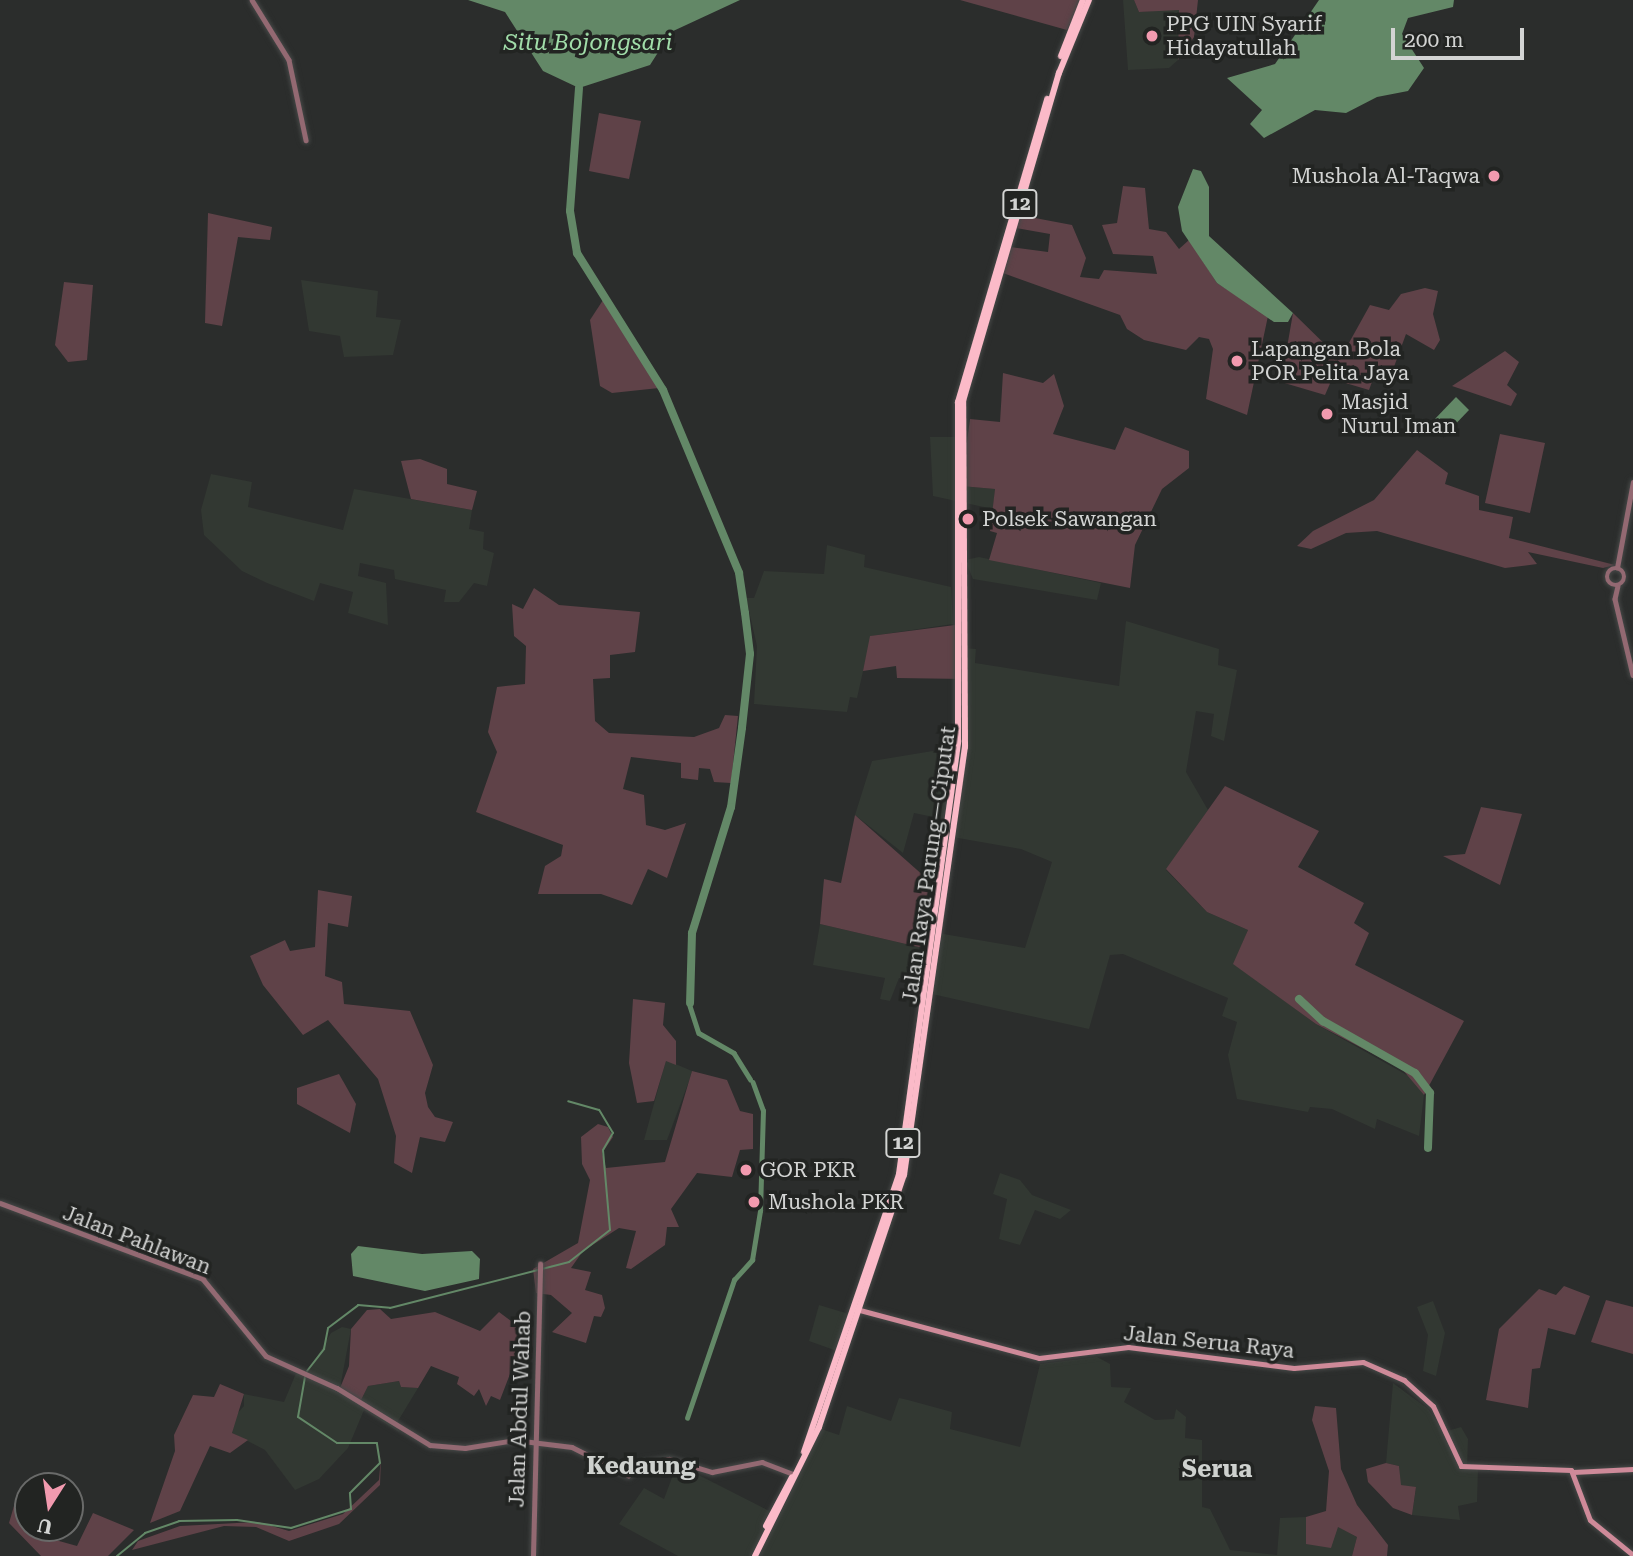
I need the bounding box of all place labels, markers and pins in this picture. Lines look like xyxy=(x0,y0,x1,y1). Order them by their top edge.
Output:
place label: PPG UIN Syarif Hidayatullah xyxy=(1166,11,1322,61)
marker: PPG UIN Syarif Hidayatullah xyxy=(1144,28,1160,44)
place label: Mushola Al-Taqwa xyxy=(1292,163,1480,189)
marker: Mushola Al-Taqwa xyxy=(1486,168,1502,184)
place label: Lapangan Bola POR Pelita Jaya xyxy=(1251,336,1409,386)
marker: Lapangan Bola POR Pelita Jaya xyxy=(1229,353,1245,369)
place label: Masjid Nurul Iman xyxy=(1341,389,1456,439)
marker: Masjid Nurul Iman xyxy=(1319,406,1335,422)
place label: Polsek Sawangan xyxy=(982,506,1157,532)
marker: Polsek Sawangan xyxy=(960,511,976,527)
place label: GOR PKR xyxy=(760,1157,856,1183)
marker: GOR PKR xyxy=(738,1162,754,1178)
place label: Mushola PKR xyxy=(768,1189,904,1215)
marker: Mushola PKR xyxy=(746,1194,762,1210)

